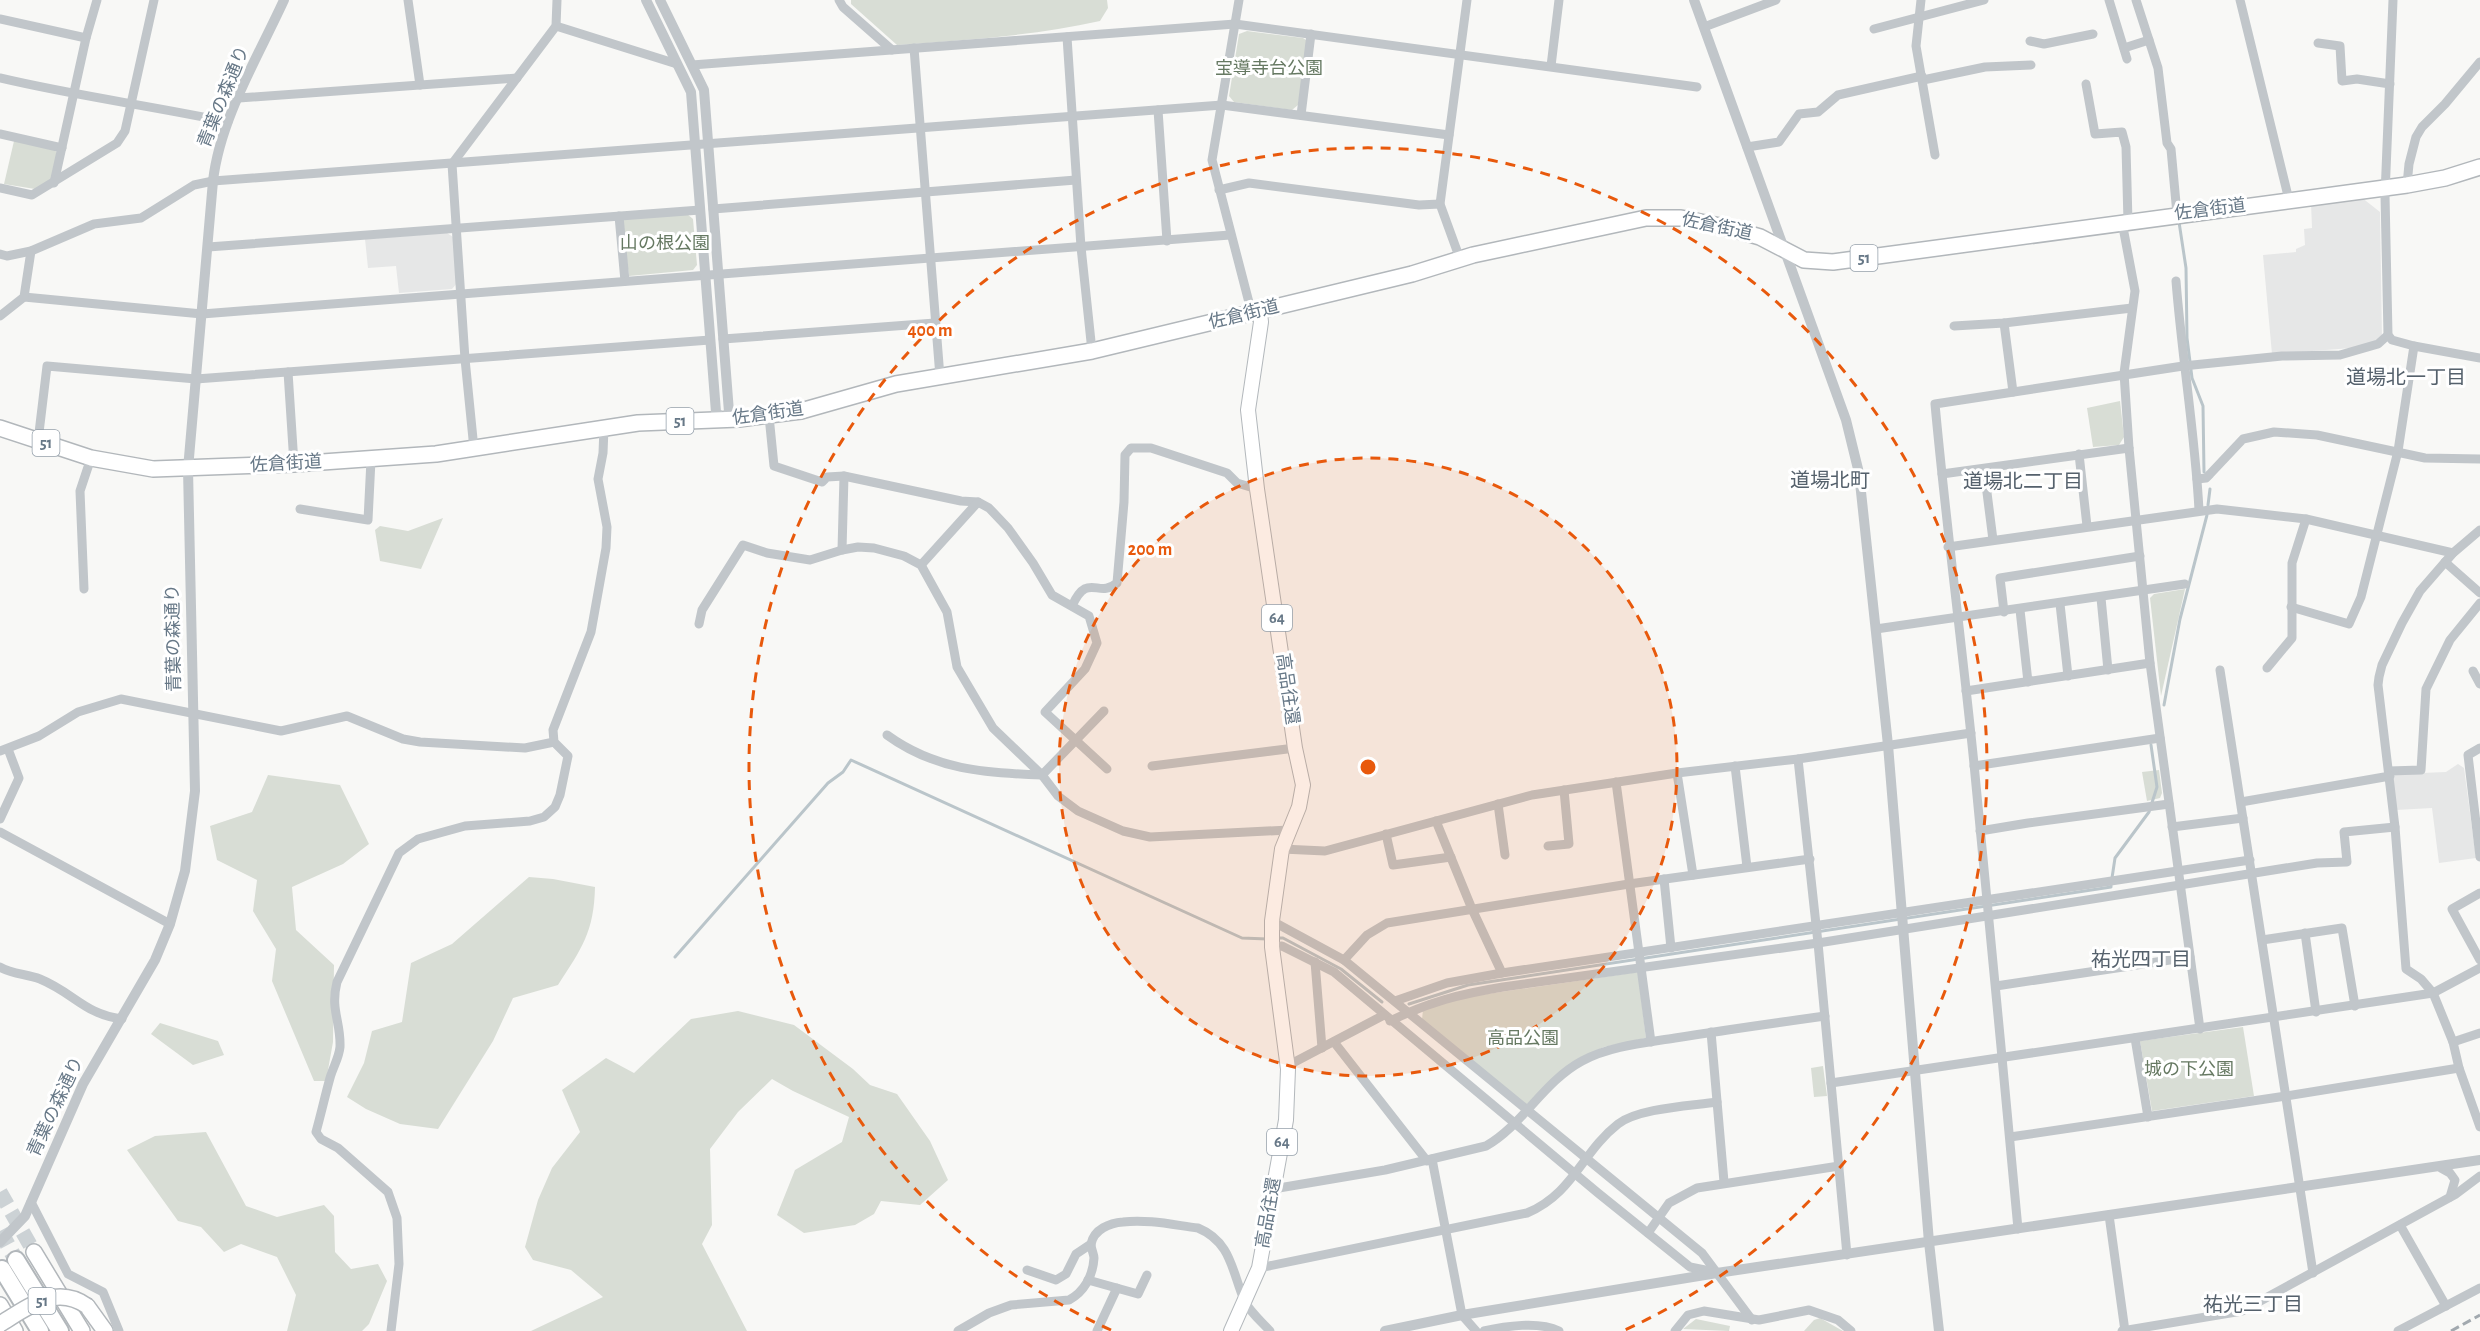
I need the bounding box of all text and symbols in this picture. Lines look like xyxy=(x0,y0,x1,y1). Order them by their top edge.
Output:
street label: 青葉の森通り xyxy=(194,43,253,150)
park label: 宝導寺台公園 xyxy=(1215,58,1323,78)
street label: 佐倉街道 xyxy=(2173,195,2247,223)
street label: 佐倉街道 xyxy=(1680,209,1755,243)
park label: 山の根公園 xyxy=(620,234,710,253)
road number: 51 xyxy=(1850,245,1878,271)
street label: 佐倉街道 xyxy=(1206,296,1281,332)
text: 400 m xyxy=(907,322,953,340)
district label: 道場北一丁目 xyxy=(2346,367,2466,388)
street label: 佐倉街道 xyxy=(731,398,805,428)
road number: 51 xyxy=(666,408,694,434)
road number: 51 xyxy=(32,430,60,456)
street label: 佐倉街道 xyxy=(249,451,322,475)
district label: 道場北町 xyxy=(1790,470,1870,491)
district label: 道場北二丁目 xyxy=(1963,471,2083,492)
text: 200 m xyxy=(1128,541,1172,559)
street label: 青葉の森通り xyxy=(163,584,184,692)
road number: 64 xyxy=(1262,605,1292,631)
street label: 高品往還 xyxy=(1273,652,1303,726)
centre of rings xyxy=(1358,757,1378,777)
district label: 祐光四丁目 xyxy=(2091,949,2191,970)
park label: 高品公園 xyxy=(1487,1029,1559,1048)
street label: 青葉の森通り xyxy=(24,1054,87,1160)
park label: 城の下公園 xyxy=(2144,1060,2234,1079)
road number: 64 xyxy=(1267,1129,1297,1155)
street label: 高品往還 xyxy=(1252,1176,1284,1250)
road number: 51 xyxy=(28,1288,56,1314)
district label: 祐光三丁目 xyxy=(2203,1294,2303,1315)

